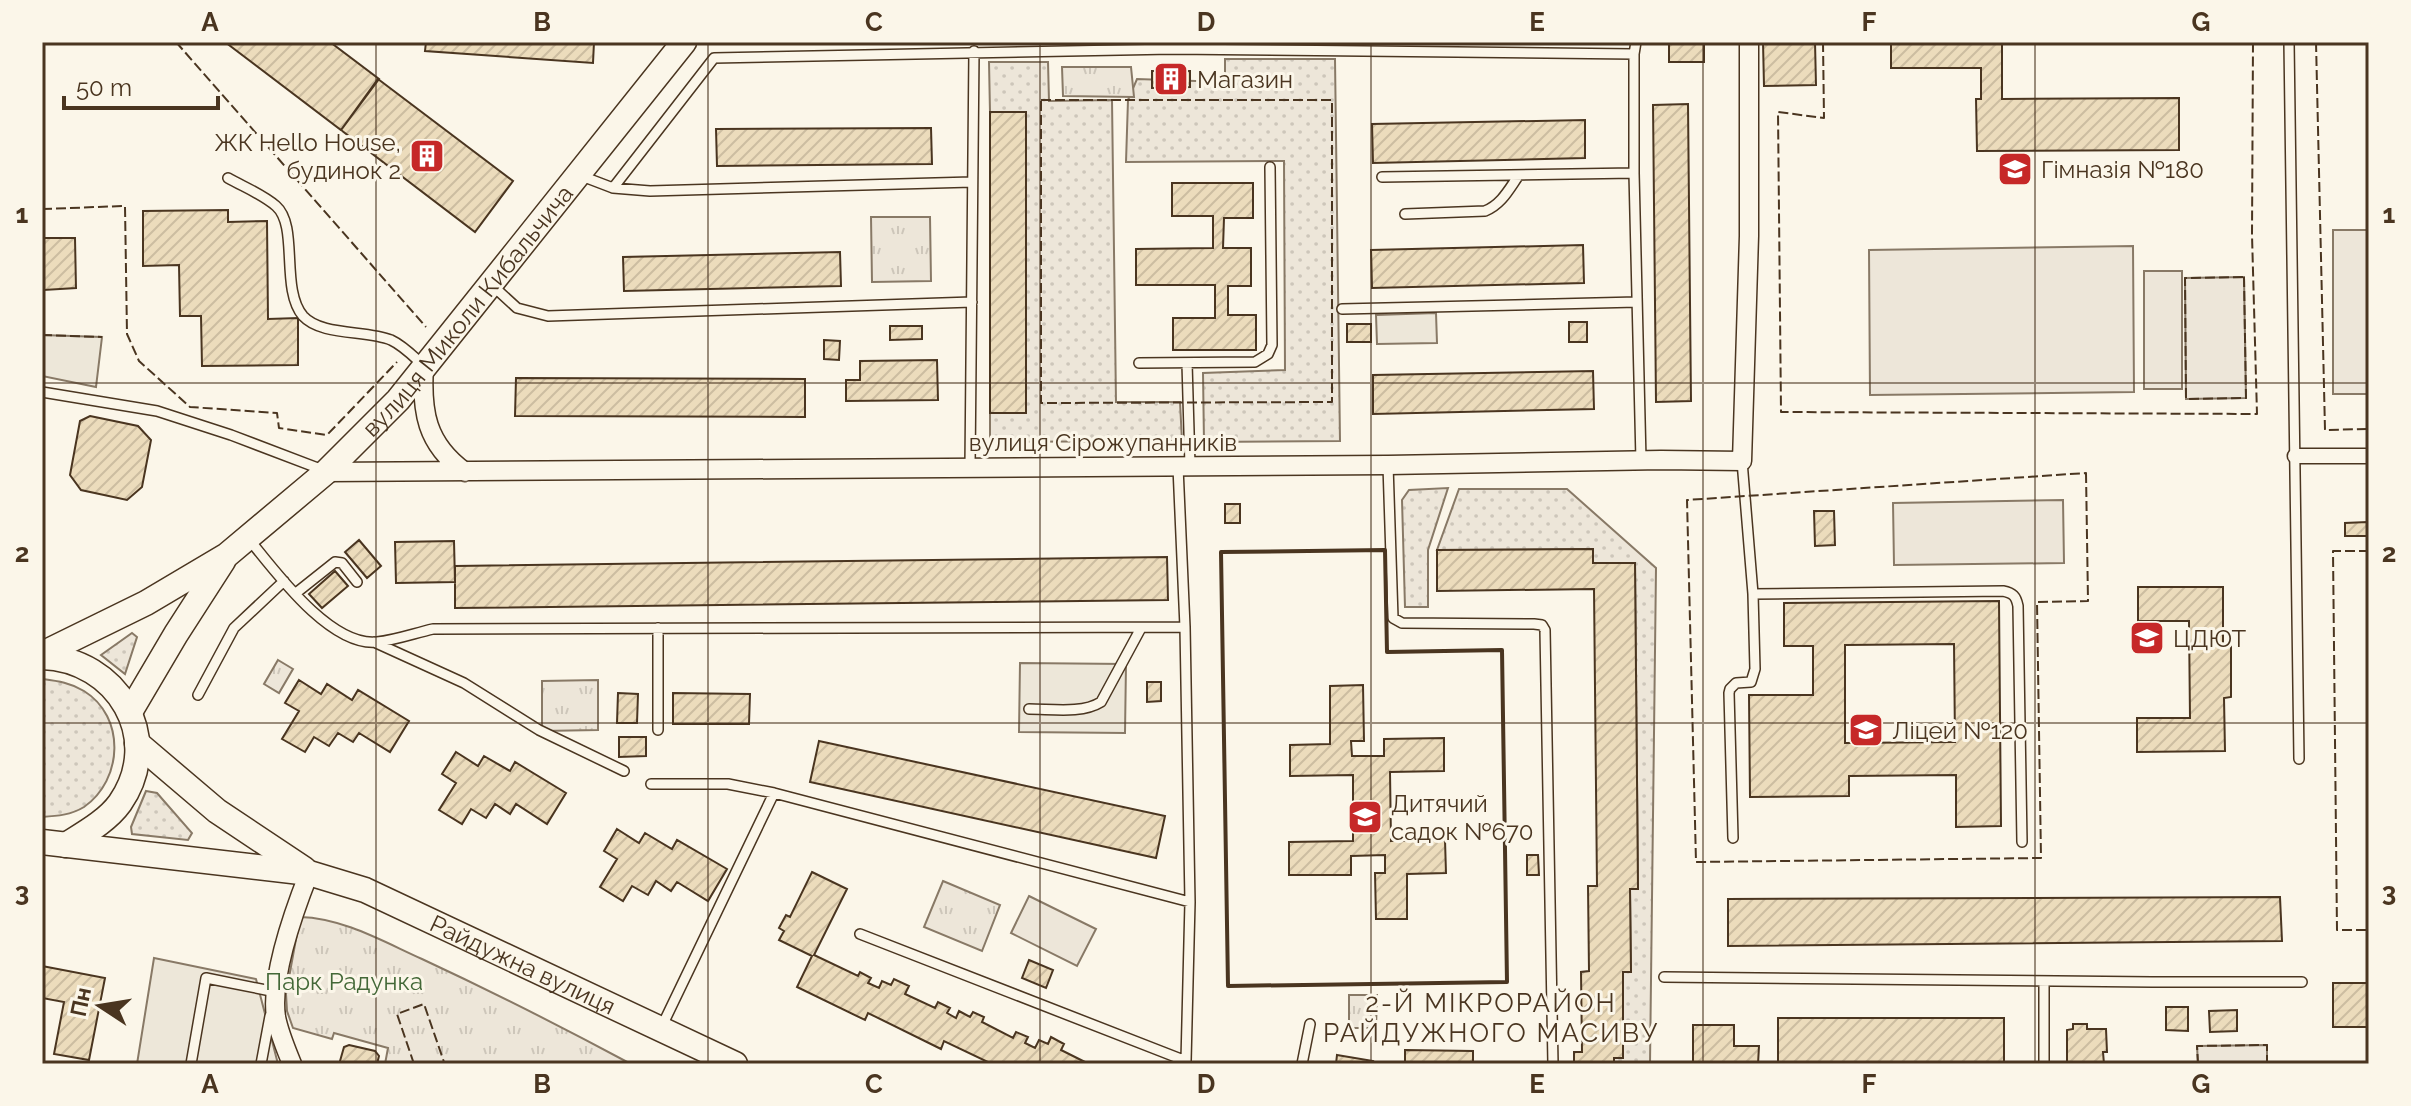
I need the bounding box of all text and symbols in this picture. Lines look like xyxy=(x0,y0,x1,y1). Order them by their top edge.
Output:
text: A xyxy=(201,7,219,37)
text: B xyxy=(533,7,551,37)
text: C xyxy=(865,7,883,37)
text: D xyxy=(1197,7,1215,37)
text: E xyxy=(1529,7,1545,37)
text: F xyxy=(1862,7,1877,37)
text: G xyxy=(2192,7,2210,37)
scale bar xyxy=(64,60,218,110)
building icon: Магазин xyxy=(1152,60,1190,98)
place label: Магазин xyxy=(1197,65,1293,94)
text: 50 m xyxy=(76,73,132,102)
place label: ЖК Hello House, будинок 2 xyxy=(214,128,401,185)
building icon: ЖК Hello House, будинок 2 xyxy=(408,137,446,175)
school or university icon: Гімназія №180 xyxy=(1996,150,2034,188)
place label: Гімназія №180 xyxy=(2041,155,2204,184)
street label: вулиця Миколи Кибальчича xyxy=(356,179,579,442)
text: 1 xyxy=(16,199,29,229)
text: 1 xyxy=(2383,199,2396,229)
street label: вулиця Сірожупанників xyxy=(969,428,1237,457)
text: 2 xyxy=(15,538,29,568)
text: 2 xyxy=(2382,538,2396,568)
school or university icon: ЦДЮТ xyxy=(2128,619,2166,657)
place label: ЦДЮТ xyxy=(2173,624,2246,653)
school or university icon: Ліцей №120 xyxy=(1847,711,1885,749)
place label: Ліцей №120 xyxy=(1892,716,2028,745)
place label: Дитячий садок №670 xyxy=(1391,789,1533,846)
school or university icon: Дитячий садок №670 xyxy=(1346,798,1384,836)
text: 3 xyxy=(15,877,29,907)
text: 3 xyxy=(2382,877,2396,907)
street label: Райдужна вулиця xyxy=(426,908,620,1020)
north arrow xyxy=(60,966,140,1046)
park label: Парк Радунка xyxy=(265,967,423,996)
text: Пн xyxy=(65,985,96,1019)
district label: 2-Й МІКРОРАЙОН РАЙДУЖНОГО МАСИВУ xyxy=(1323,988,1659,1048)
text: A xyxy=(201,1069,219,1099)
text: B xyxy=(533,1069,551,1099)
text: C xyxy=(865,1069,883,1099)
text: D xyxy=(1197,1069,1215,1099)
text: E xyxy=(1529,1069,1545,1099)
text: F xyxy=(1862,1069,1877,1099)
text: G xyxy=(2192,1069,2210,1099)

